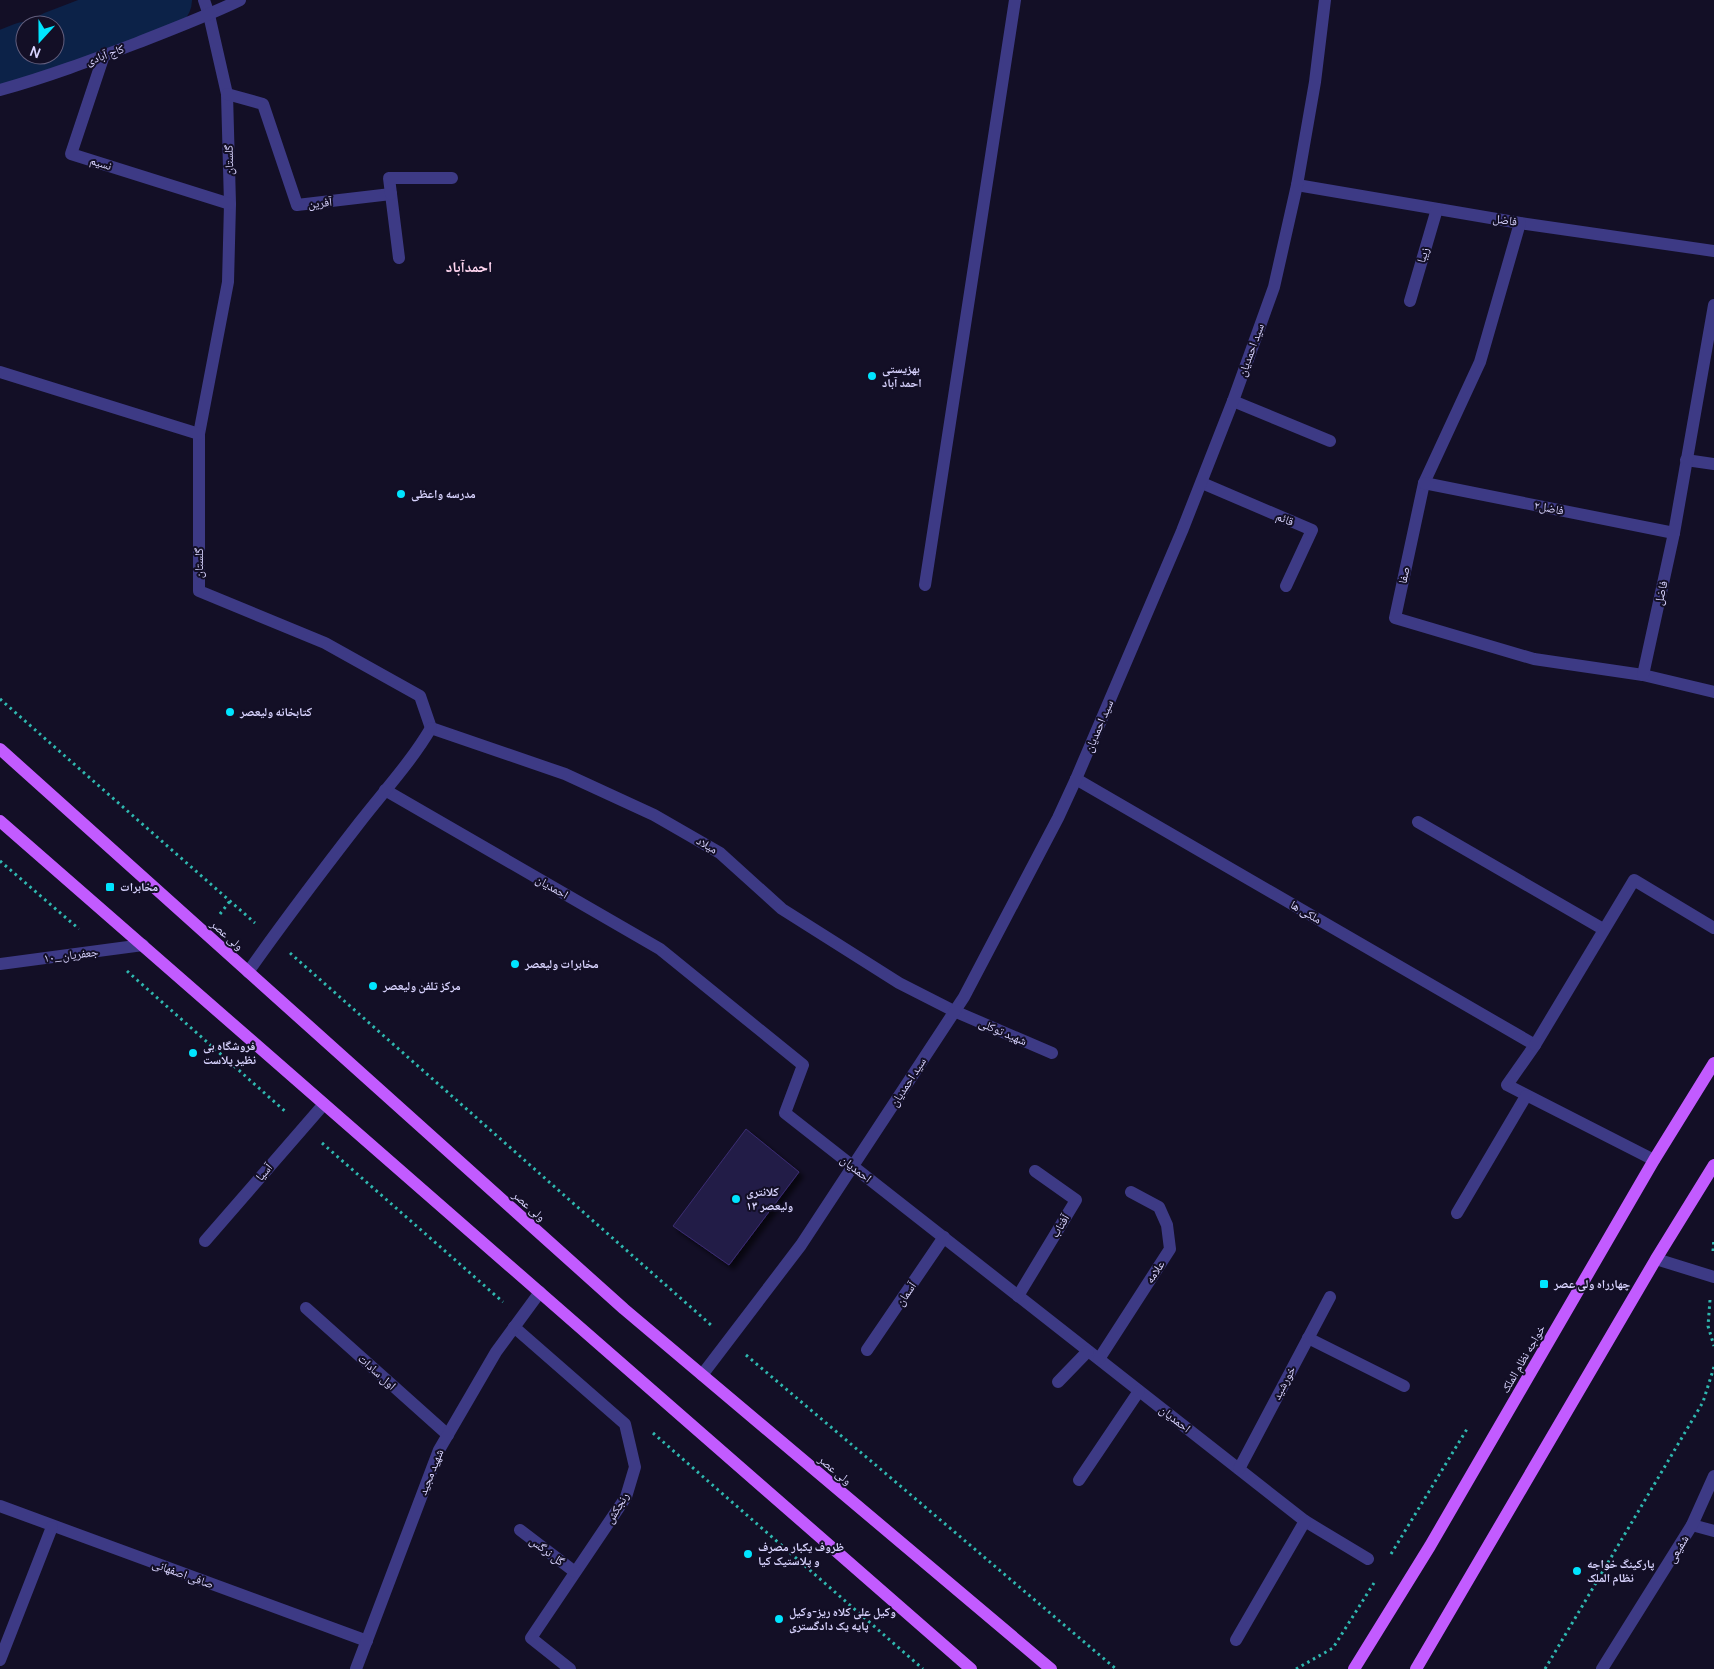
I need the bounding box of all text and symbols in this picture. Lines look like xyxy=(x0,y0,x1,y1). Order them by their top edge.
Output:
north arrow xyxy=(15,15,65,65)
street label: کاج آبادی xyxy=(83,40,126,69)
text: N xyxy=(27,42,43,63)
street label: گلستان xyxy=(220,145,237,175)
street label: نسیم xyxy=(88,151,114,174)
street label: آفرین xyxy=(307,193,334,212)
street label: فاضل xyxy=(1492,209,1519,230)
street label: زیبا xyxy=(1412,245,1433,265)
district label: احمدآباد xyxy=(446,256,492,277)
street label: سید احمدیان xyxy=(1233,321,1268,379)
place label: بهزیستی احمد آباد xyxy=(882,360,922,391)
marker: بهزیستی احمد آباد xyxy=(866,370,878,382)
place label: مدرسه واعظی xyxy=(411,485,476,502)
marker: مدرسه واعظی xyxy=(395,488,407,500)
street label: فاضل۲ xyxy=(1533,496,1565,519)
street label: قائم xyxy=(1274,507,1297,530)
street label: گلستان xyxy=(190,548,207,578)
street label: صفا xyxy=(1393,565,1414,585)
street label: فاضل xyxy=(1649,579,1672,607)
street label: سید احمدیان xyxy=(1080,697,1117,755)
place label: کتابخانه ولیعصر xyxy=(239,703,313,720)
marker: کتابخانه ولیعصر xyxy=(224,706,236,718)
street label: میلاد xyxy=(693,832,721,857)
street label: احمدیان xyxy=(533,870,572,903)
place label: مخابرات xyxy=(120,878,158,895)
marker: مخابرات xyxy=(104,881,116,893)
street label: ملکی ها xyxy=(1287,896,1325,927)
street label: ولی عصر xyxy=(206,915,248,954)
street label: ۱۰_جعفریان xyxy=(43,943,100,966)
place label: مخابرات ولیعصر xyxy=(524,955,599,972)
marker: مخابرات ولیعصر xyxy=(509,958,521,970)
place label: مرکز تلفن ولیعصر xyxy=(382,977,461,994)
marker: مرکز تلفن ولیعصر xyxy=(367,980,379,992)
street label: شهید توکلی xyxy=(977,1014,1030,1049)
place label: فروشگاه بی نظیر پلاست xyxy=(203,1037,256,1068)
marker: فروشگاه بی نظیر پلاست xyxy=(187,1047,199,1059)
street label: سید احمدیان xyxy=(885,1054,930,1110)
street label: احمدیان xyxy=(837,1151,876,1186)
street label: آسیا xyxy=(251,1159,277,1184)
place label: کلانتری ۱۳ ولیعصر xyxy=(746,1183,793,1214)
street label: ولی عصر xyxy=(508,1186,550,1225)
marker: کلانتری ۱۳ ولیعصر xyxy=(730,1193,742,1205)
street label: آفتاب xyxy=(1046,1210,1074,1241)
street label: علامه xyxy=(1141,1257,1168,1287)
place label: چهارراه ولی عصر xyxy=(1553,1275,1631,1292)
street label: آسمان xyxy=(891,1277,920,1309)
marker: چهارراه ولی عصر xyxy=(1538,1278,1550,1290)
street label: خواجه نظام الملک xyxy=(1496,1321,1549,1396)
street label: اول سادات xyxy=(355,1350,400,1393)
street label: خورشید xyxy=(1268,1363,1300,1403)
street label: احمدیان xyxy=(1156,1401,1195,1436)
street label: شهید مجید xyxy=(414,1446,448,1497)
street label: ولی عصر xyxy=(814,1450,856,1489)
street label: رنجکش xyxy=(601,1489,633,1527)
street label: شفیعی xyxy=(1663,1531,1693,1566)
street label: گل نرگس xyxy=(526,1532,568,1569)
place label: ظروف یکبار مصرف و پلاستیک کیا xyxy=(758,1538,844,1569)
marker: ظروف یکبار مصرف و پلاستیک کیا xyxy=(742,1548,754,1560)
street label: صافی اصفهانی xyxy=(150,1555,216,1593)
place label: پارکینگ خواجه نظام الملک xyxy=(1587,1555,1655,1586)
marker: پارکینگ خواجه نظام الملک xyxy=(1571,1565,1583,1577)
place label: وکیل علی کلاه ریز-وکیل پایه یک دادگستری xyxy=(789,1603,896,1634)
marker: وکیل علی کلاه ریز-وکیل پایه یک دادگستری xyxy=(773,1613,785,1625)

